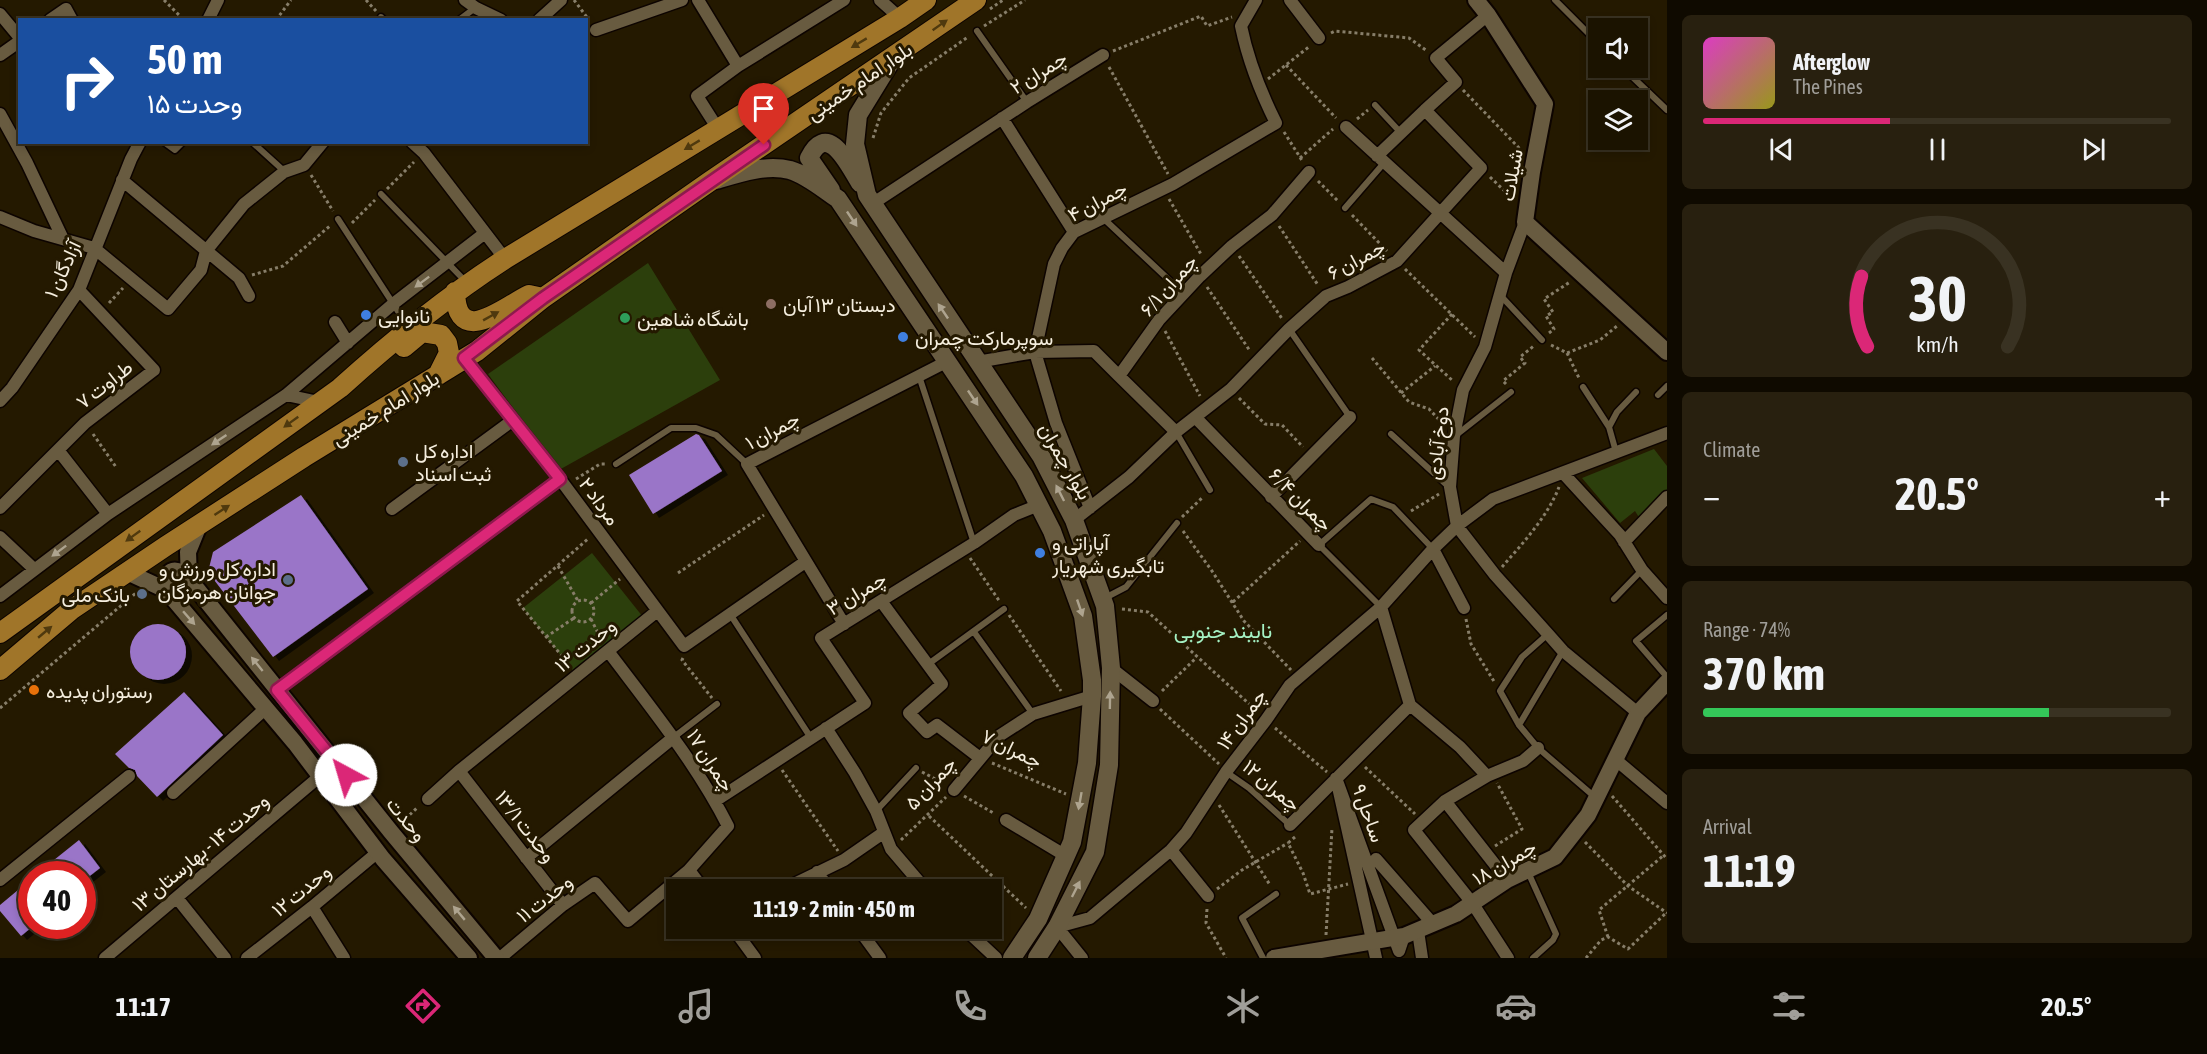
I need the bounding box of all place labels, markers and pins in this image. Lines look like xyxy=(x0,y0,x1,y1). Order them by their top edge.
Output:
pin xyxy=(738,83,789,145)
place label: دبستان ۱۳ آبان xyxy=(783,293,896,317)
marker: دبستان ۱۳ آبان xyxy=(764,297,778,311)
place label: نانوایی xyxy=(378,304,430,329)
place label: باشگاه شاهین xyxy=(637,307,749,331)
marker: نانوایی xyxy=(359,308,373,322)
marker: باشگاه شاهین xyxy=(618,311,632,325)
place label: سوپرمارکت چمران xyxy=(915,326,1053,352)
marker: سوپرمارکت چمران xyxy=(896,330,910,344)
place label: اداره کل ثبت اسناد xyxy=(415,439,491,486)
marker: اداره کل ثبت اسناد xyxy=(396,455,410,469)
place label: آپاراتی و تابگیری شهریار xyxy=(1051,531,1164,579)
marker: آپاراتی و تابگیری شهریار xyxy=(1033,546,1047,560)
place label: اداره کل ورزش و جوانان هرمزگان xyxy=(158,557,276,605)
marker: اداره کل ورزش و جوانان هرمزگان xyxy=(281,573,295,587)
place label: بانک ملی xyxy=(62,583,130,607)
marker: بانک ملی xyxy=(135,587,149,601)
place label: رستوران پدیده xyxy=(46,679,153,705)
marker: رستوران پدیده xyxy=(27,683,41,697)

